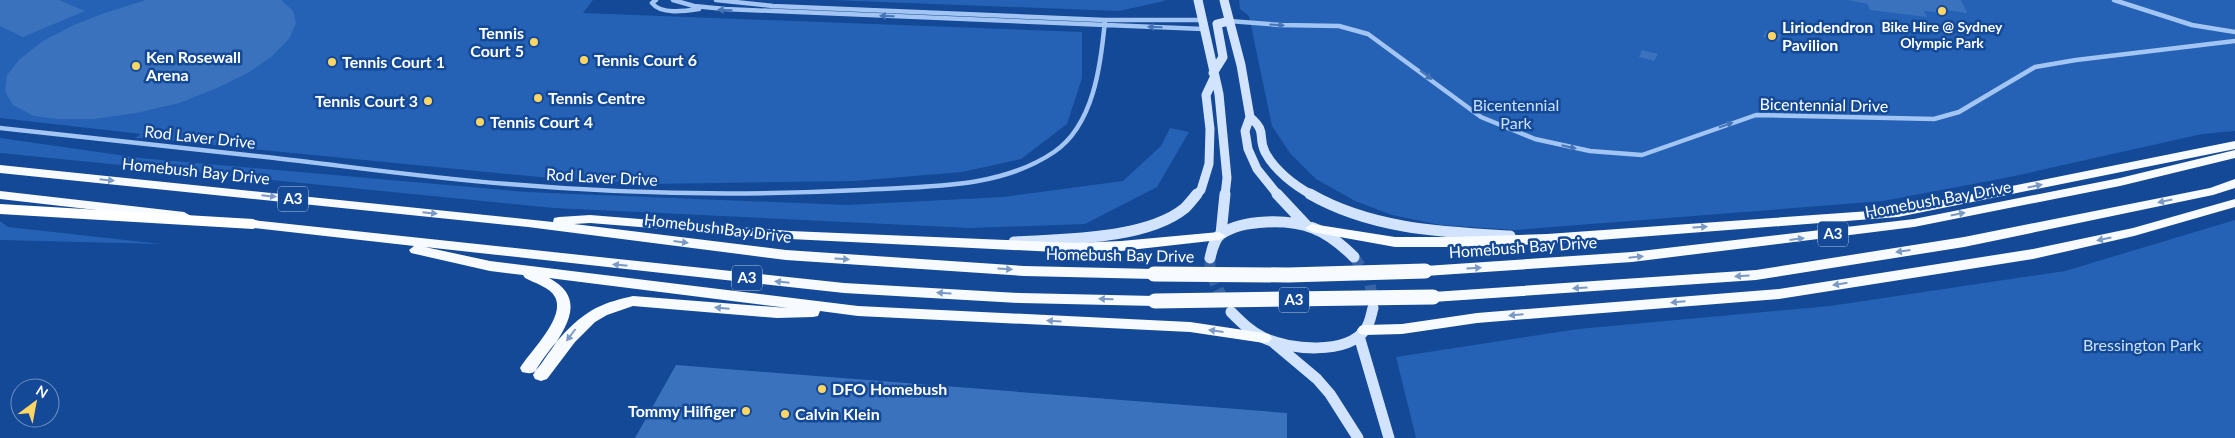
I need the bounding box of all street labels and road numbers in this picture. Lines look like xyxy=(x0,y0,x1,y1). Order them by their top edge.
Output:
street label: Bicentennial Drive xyxy=(1760,94,1888,115)
street label: Rod Laver Drive xyxy=(143,121,257,152)
street label: Homebush Bay Drive xyxy=(121,153,271,188)
street label: Rod Laver Drive xyxy=(546,164,658,189)
street label: Homebush Bay Drive xyxy=(1863,176,2013,221)
road number: A3 xyxy=(278,186,308,212)
street label: Homebush Bay Drive xyxy=(643,209,793,246)
road number: A3 xyxy=(1818,222,1848,246)
street label: Homebush Bay Drive xyxy=(1448,232,1598,261)
street label: Homebush Bay Drive xyxy=(1046,244,1194,265)
road number: A3 xyxy=(732,266,762,290)
road number: A3 xyxy=(1279,288,1309,312)

